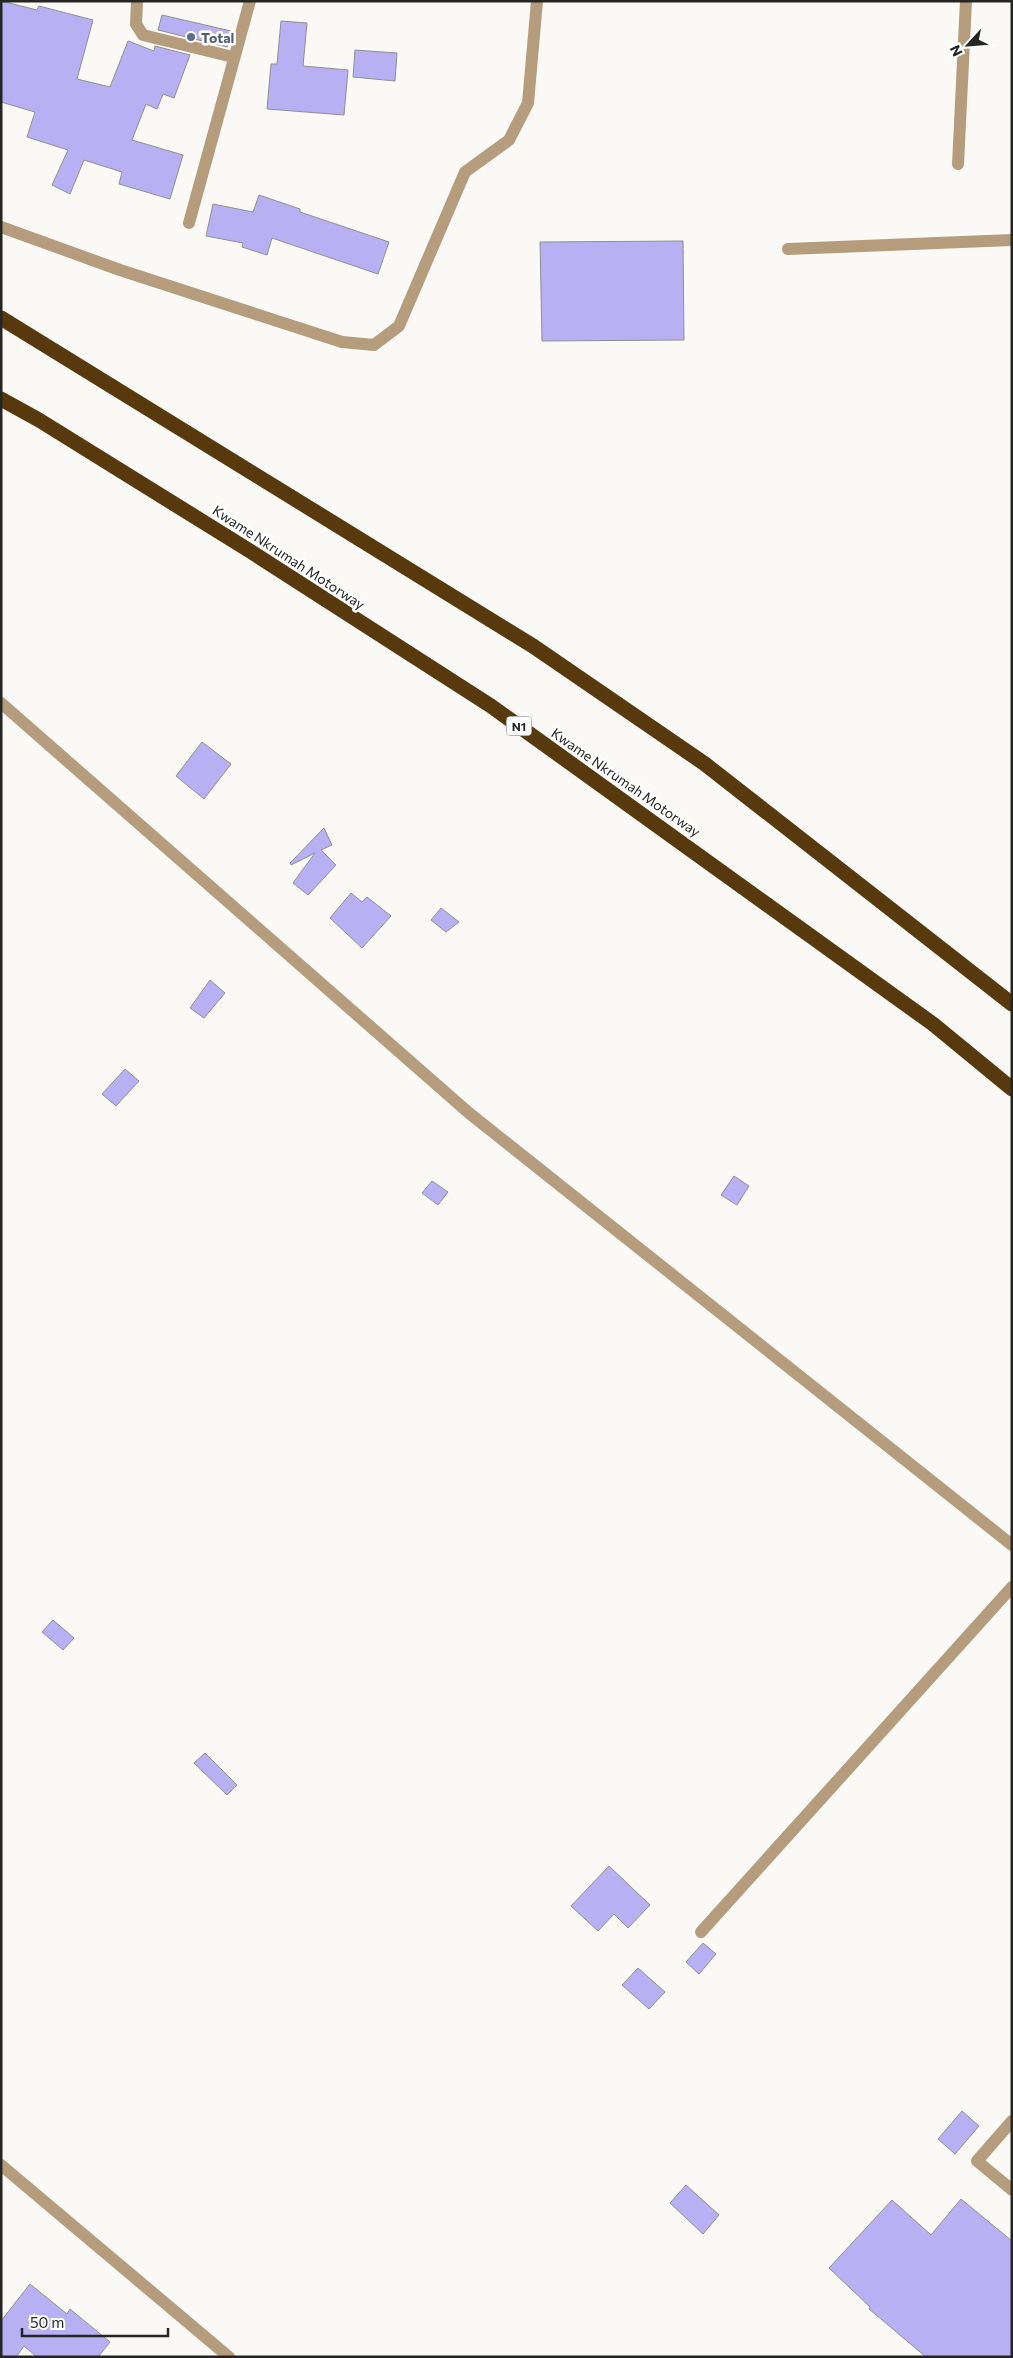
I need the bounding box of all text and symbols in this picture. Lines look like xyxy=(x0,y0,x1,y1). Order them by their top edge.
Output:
north arrow xyxy=(943,20,993,70)
place label: Total xyxy=(201,29,234,46)
marker: Total xyxy=(185,31,197,43)
text: N xyxy=(946,42,966,59)
street label: Kwame Nkrumah Motorway xyxy=(210,501,368,613)
road number: N1 xyxy=(506,716,532,736)
street label: Kwame Nkrumah Motorway xyxy=(548,724,704,840)
scale bar xyxy=(22,2306,169,2338)
text: 50 m xyxy=(30,2313,64,2331)

